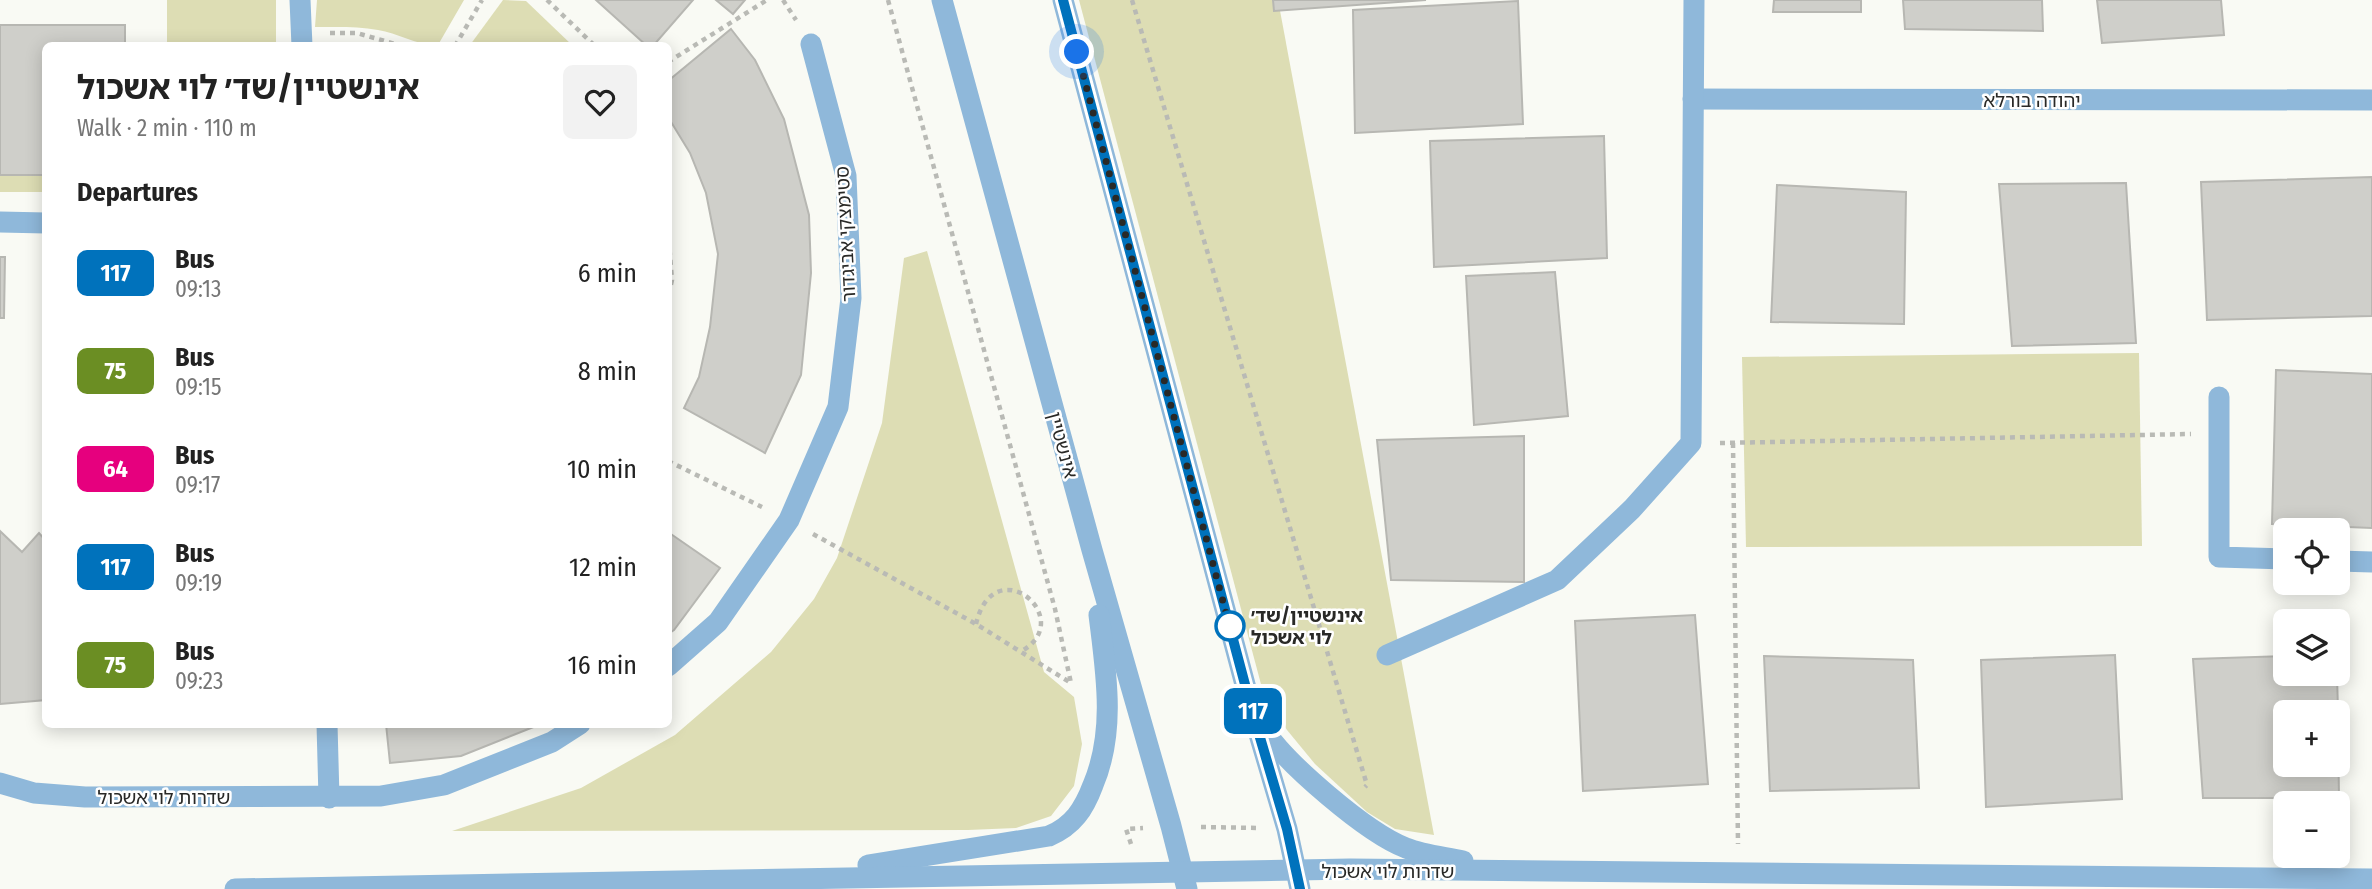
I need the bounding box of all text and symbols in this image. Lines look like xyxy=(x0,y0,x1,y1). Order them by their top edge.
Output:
your location xyxy=(1059,34,1094,69)
button: heart xyxy=(563,65,637,139)
text: אינשטיין/שד׳ לוי אשכול xyxy=(77,68,420,108)
street label: יהודה בורלא xyxy=(1983,89,2081,112)
text: Walk · 2 min · 110 m xyxy=(77,114,257,142)
street label: סטימצקי אביגדור xyxy=(830,165,861,303)
text: Departures xyxy=(77,177,198,208)
text: Bus xyxy=(175,244,214,275)
text: 6 min xyxy=(578,258,637,289)
text: 117 xyxy=(100,259,131,287)
text: 09:13 xyxy=(175,275,221,303)
text: Bus xyxy=(175,342,214,373)
text: 8 min xyxy=(578,356,637,387)
text: 75 xyxy=(105,357,126,385)
text: 09:15 xyxy=(175,373,221,401)
street label: אינשטיין xyxy=(1043,409,1082,481)
text: Bus xyxy=(175,440,214,471)
text: 10 min xyxy=(567,454,637,485)
text: 64 xyxy=(103,455,128,483)
text: 09:17 xyxy=(175,471,220,499)
map controls xyxy=(2273,518,2350,868)
button: locate xyxy=(2273,518,2350,595)
text: Bus xyxy=(175,538,214,569)
text: 12 min xyxy=(569,552,637,583)
text: 117 xyxy=(100,553,131,581)
text: 09:19 xyxy=(175,569,222,597)
place label: אינשטיין/שד׳ לוי אשכול xyxy=(1251,604,1363,649)
button: layers xyxy=(2273,609,2350,686)
marker: אינשטיין/שד׳ לוי אשכול xyxy=(1215,611,1245,641)
text: Bus xyxy=(175,636,214,667)
text: 16 min xyxy=(568,650,637,681)
text: 75 xyxy=(105,651,126,679)
text: 09:23 xyxy=(175,667,223,695)
line badge: 117 xyxy=(1213,688,1293,734)
text: 117 xyxy=(1238,697,1268,725)
button: + xyxy=(2273,700,2350,777)
street label: שדרות לוי אשכול xyxy=(98,786,230,809)
button: − xyxy=(2273,791,2350,868)
street label: שדרות לוי אשכול xyxy=(1322,860,1454,883)

